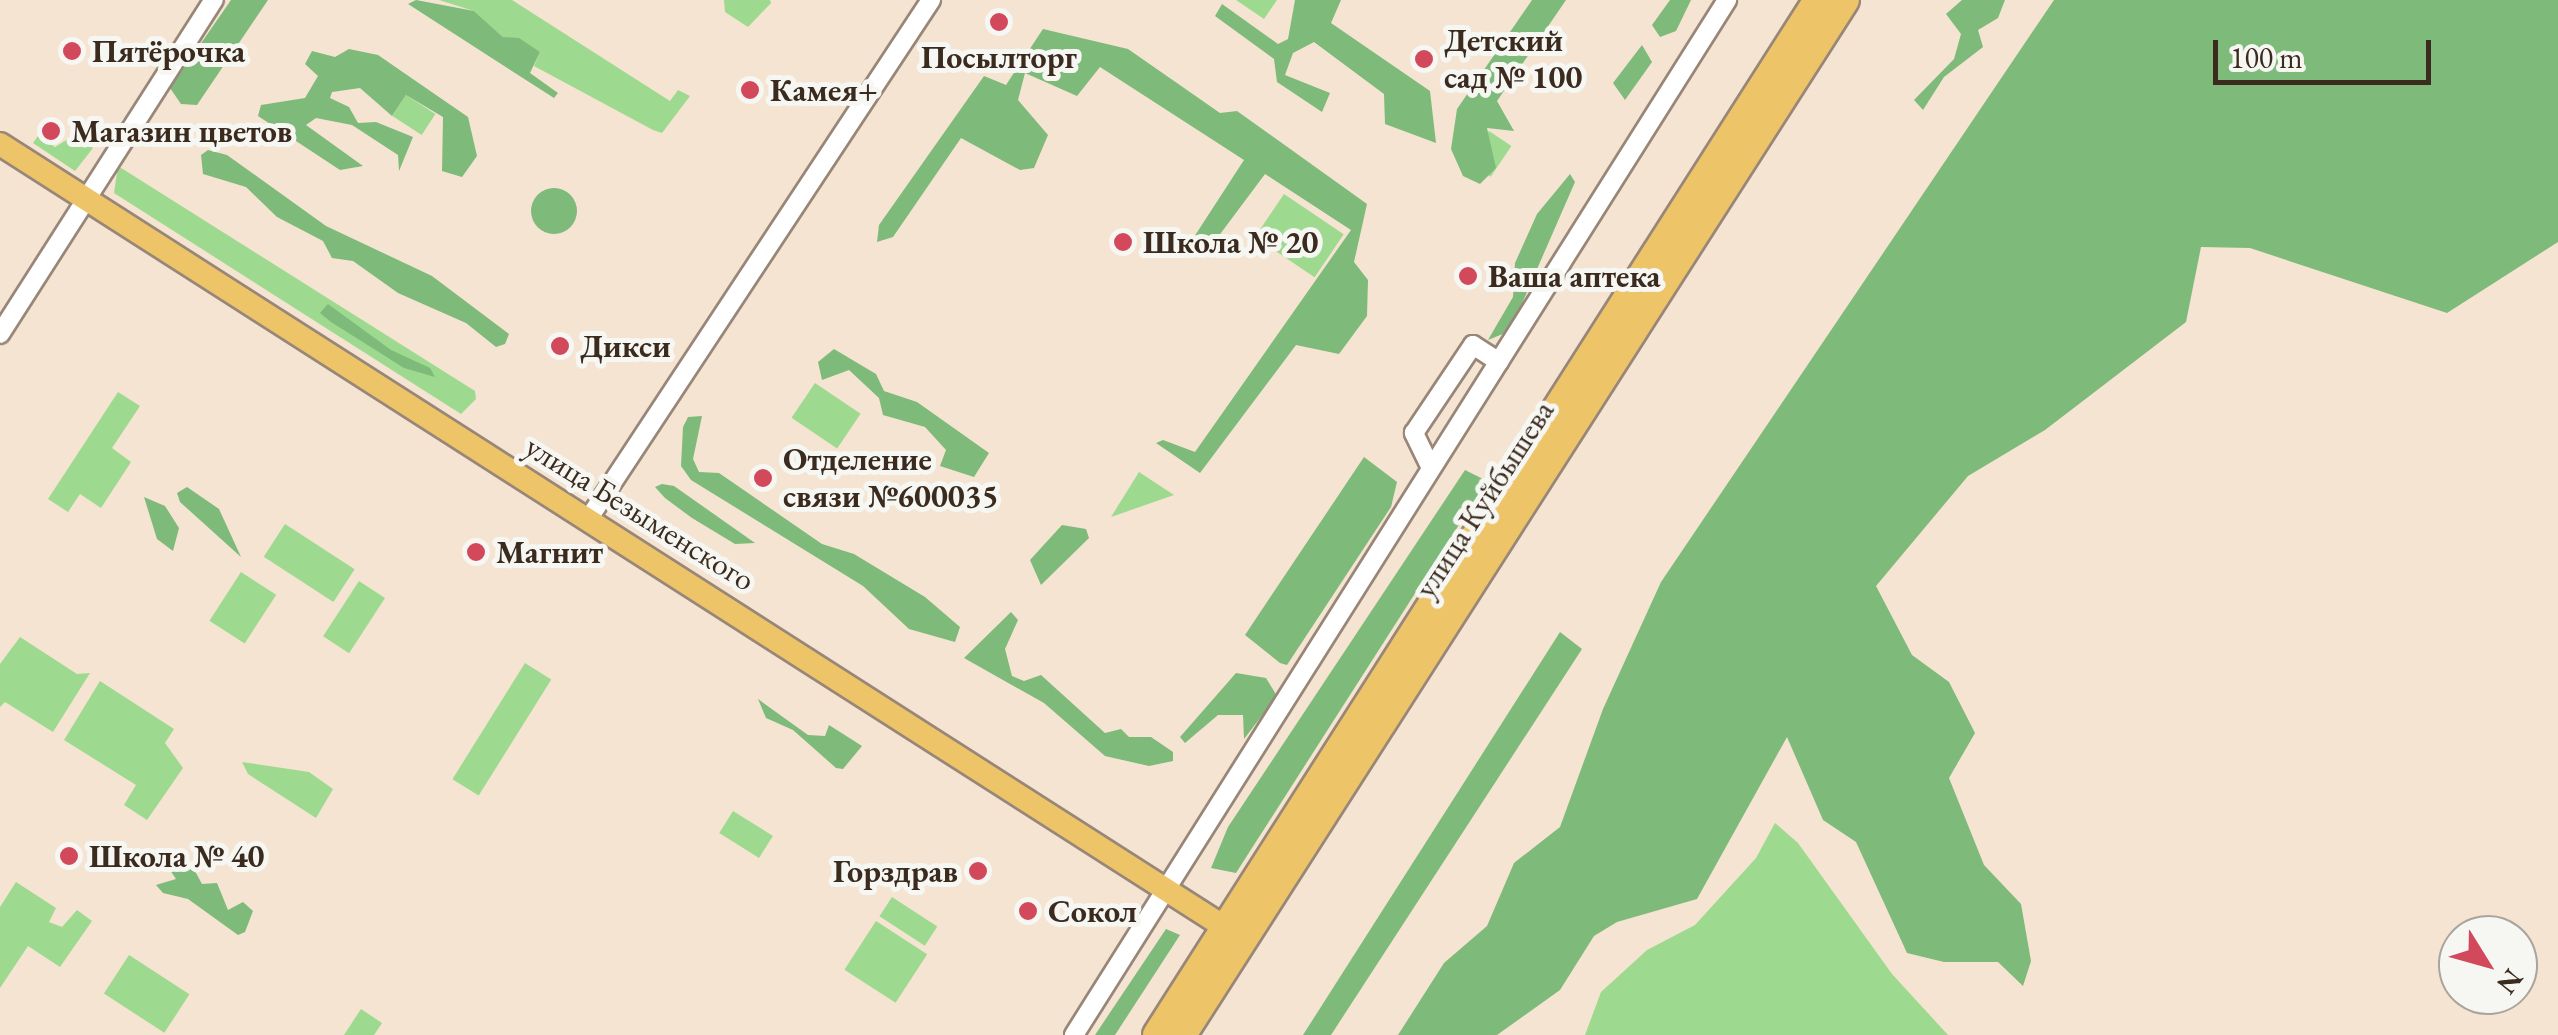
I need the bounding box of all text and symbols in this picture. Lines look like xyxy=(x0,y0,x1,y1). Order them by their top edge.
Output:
marker: Посылторг xyxy=(988,11,1010,33)
scale bar xyxy=(2218,20,2436,82)
place label: Детский сад № 100 xyxy=(1444,22,1582,97)
place label: Пятёрочка xyxy=(92,32,245,70)
place label: Посылторг xyxy=(921,38,1077,76)
text: 100 m xyxy=(2230,38,2303,77)
marker: Пятёрочка xyxy=(61,40,83,62)
marker: Детский сад № 100 xyxy=(1413,48,1435,70)
place label: Камея+ xyxy=(770,71,877,109)
marker: Камея+ xyxy=(739,79,761,101)
place label: Магазин цветов xyxy=(71,112,292,150)
marker: Магазин цветов xyxy=(40,120,62,142)
place label: Школа № 20 xyxy=(1143,223,1319,261)
marker: Школа № 20 xyxy=(1112,231,1134,253)
place label: Ваша аптека xyxy=(1488,257,1661,295)
marker: Ваша аптека xyxy=(1457,265,1479,287)
place label: Дикси xyxy=(580,327,671,365)
marker: Дикси xyxy=(549,335,571,357)
street label: улица Куйбышева xyxy=(1406,393,1562,605)
street label: улица Безыменского xyxy=(518,427,762,599)
place label: Отделение связи №600035 xyxy=(783,441,999,516)
marker: Отделение связи №600035 xyxy=(752,467,774,489)
place label: Магнит xyxy=(496,533,603,571)
marker: Магнит xyxy=(465,541,487,563)
place label: Школа № 40 xyxy=(89,837,265,875)
marker: Школа № 40 xyxy=(58,845,80,867)
place label: Горздрав xyxy=(833,852,958,890)
marker: Горздрав xyxy=(967,860,989,882)
place label: Сокол xyxy=(1048,892,1137,930)
marker: Сокол xyxy=(1017,900,1039,922)
north arrow xyxy=(2438,915,2538,1015)
text: N xyxy=(2489,962,2532,1002)

